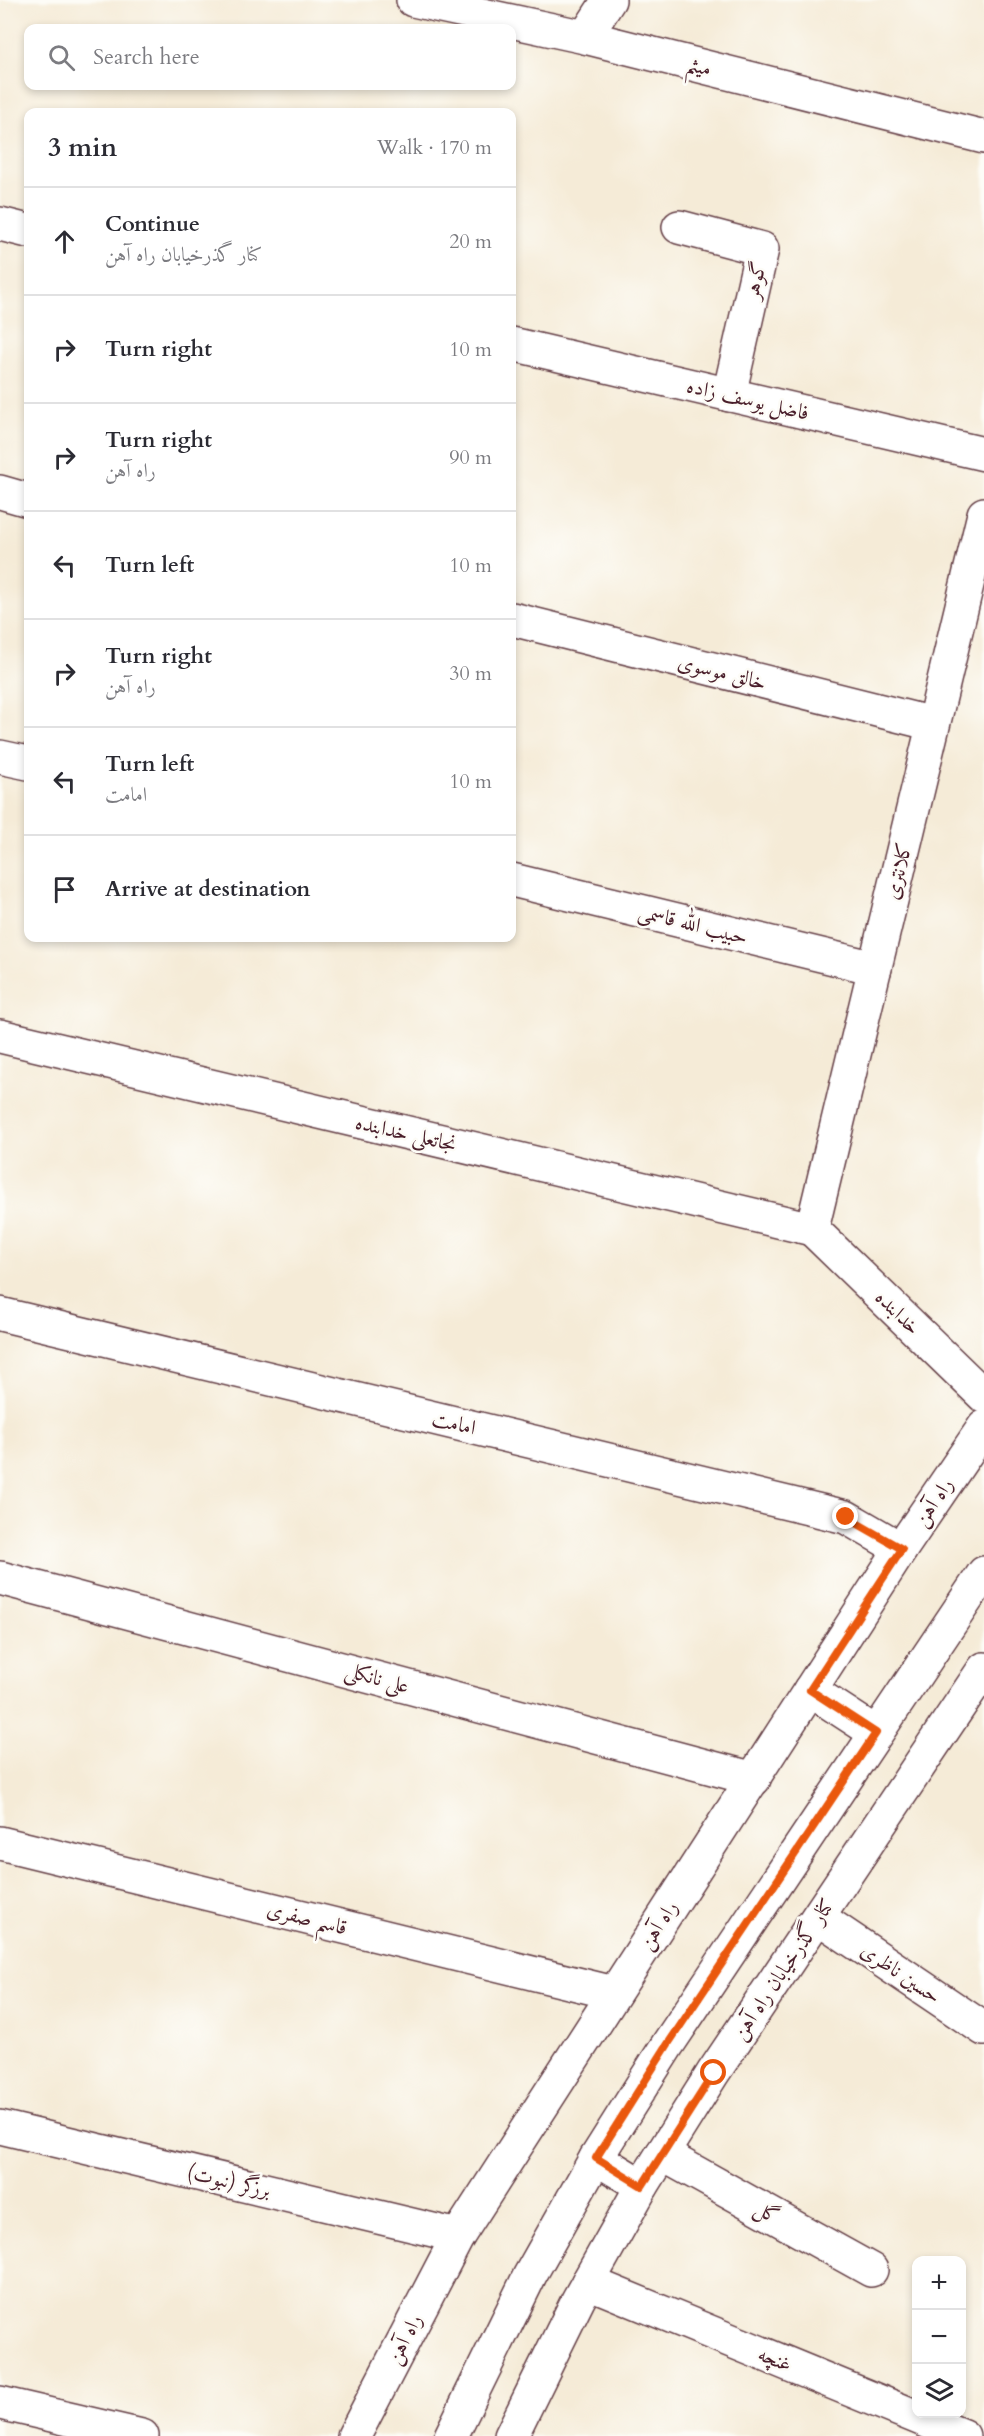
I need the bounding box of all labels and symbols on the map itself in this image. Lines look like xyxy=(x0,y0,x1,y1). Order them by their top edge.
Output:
street label: میثم xyxy=(682,49,715,89)
street label: گوهر xyxy=(737,258,774,304)
street label: فاضل یوسف زاده xyxy=(684,371,812,428)
street label: خالق موسوی xyxy=(675,648,769,697)
street label: کلانتری xyxy=(877,840,920,903)
street label: حبیب الله قاسمی xyxy=(635,894,751,952)
street label: نجاتعلی خدابنده xyxy=(352,1108,459,1160)
street label: خدابنده xyxy=(868,1283,927,1341)
street label: امامت xyxy=(429,1404,479,1443)
street label: راه آهن xyxy=(906,1472,960,1532)
route end xyxy=(832,1503,858,1529)
street label: علی نانکلی xyxy=(341,1656,412,1702)
street label: کنار گذرخیابان راه آهن xyxy=(724,1892,842,2046)
street label: قاسم صفری xyxy=(262,1895,350,1948)
street label: راه آهن xyxy=(632,1895,685,1956)
street label: حسین ناظری xyxy=(855,1936,947,2011)
route start xyxy=(700,2059,726,2085)
street label: برزگر (نبوت) xyxy=(184,2158,274,2205)
street label: گل xyxy=(749,2194,785,2231)
street label: راه آهن xyxy=(379,2309,429,2370)
street label: غنچه xyxy=(753,2340,796,2379)

